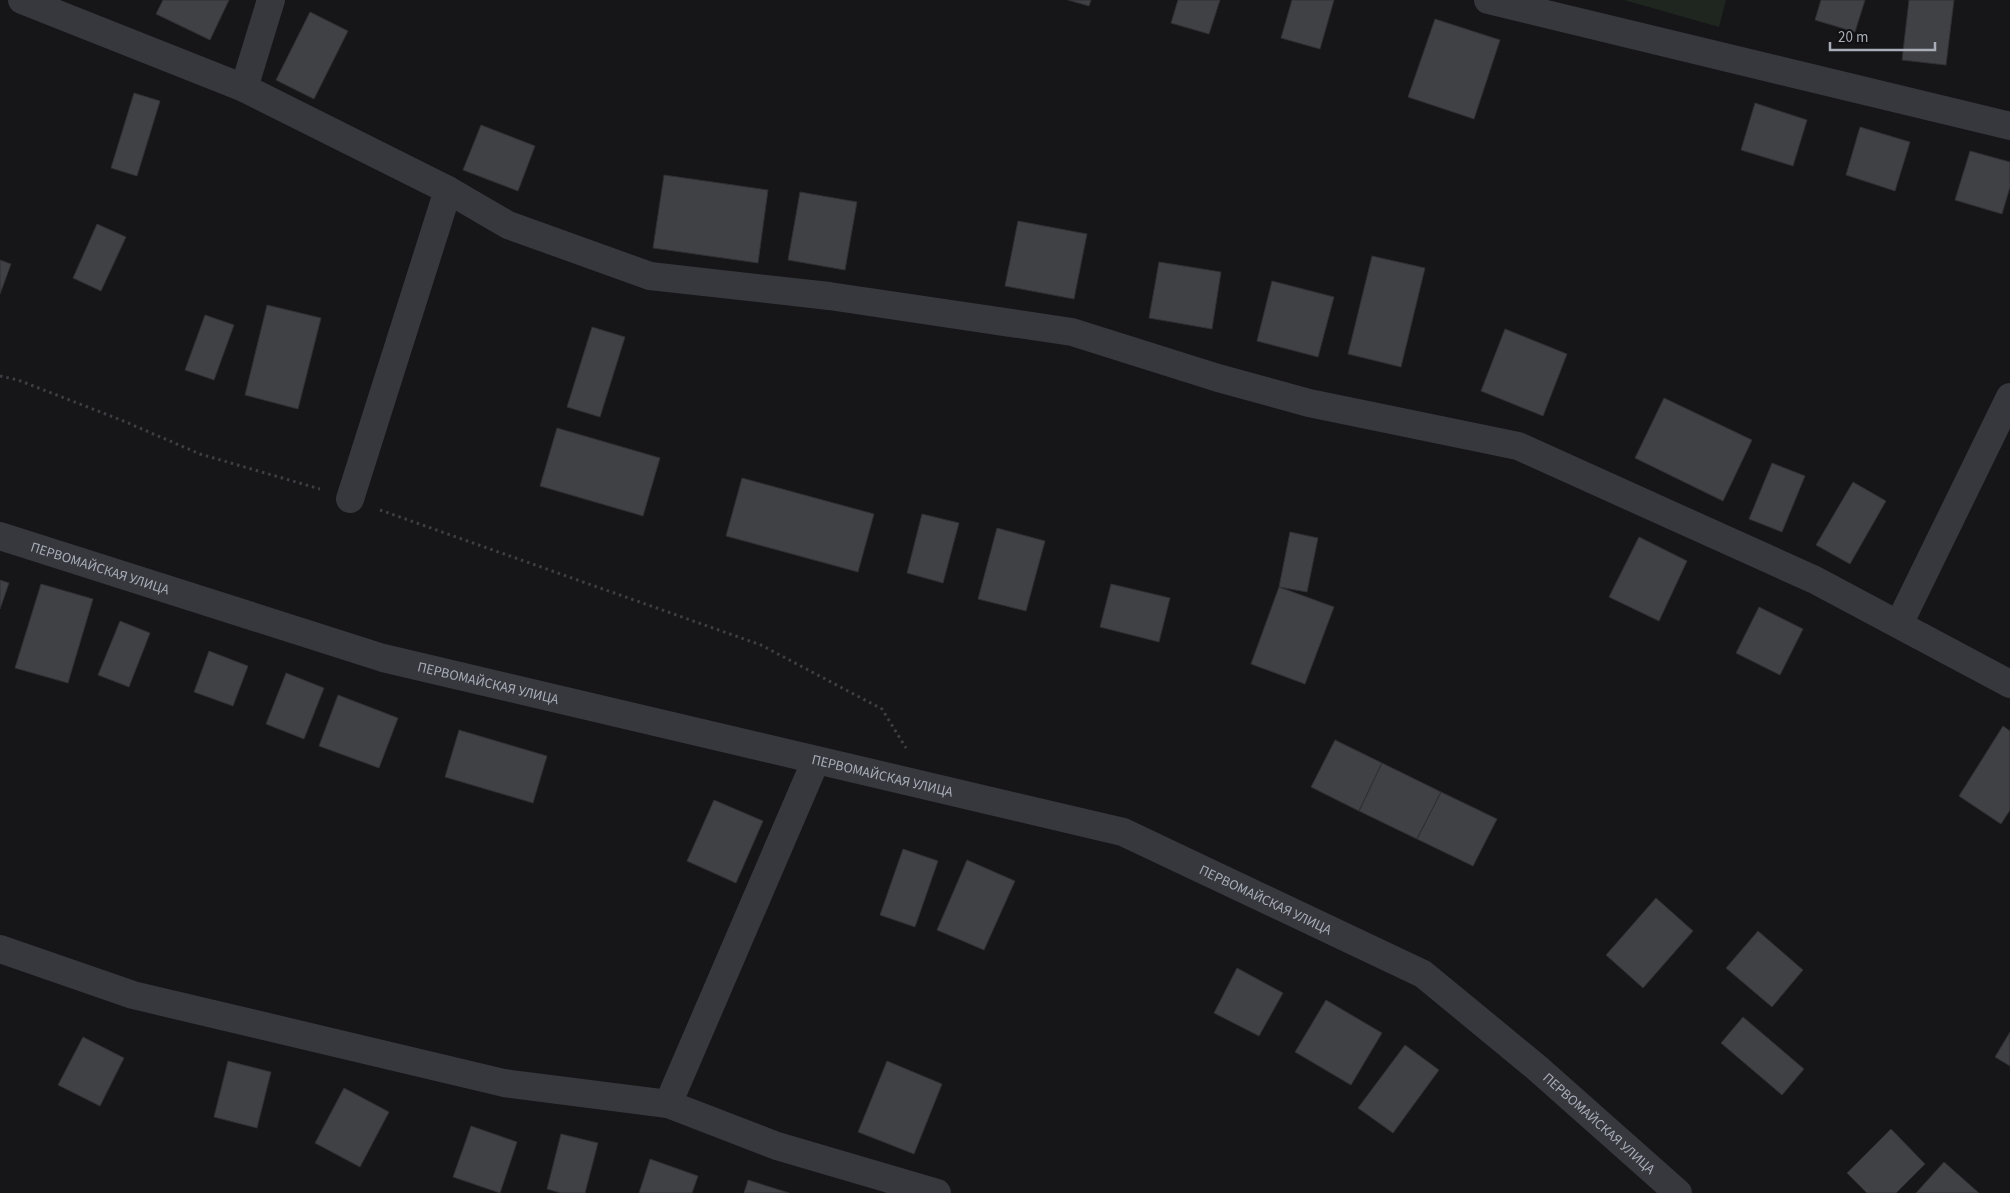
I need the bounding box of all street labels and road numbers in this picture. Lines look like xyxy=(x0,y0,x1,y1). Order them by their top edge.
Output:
street label: ПЕРВОМАЙСКАЯ УЛИЦА xyxy=(28,537,172,600)
street label: ПЕРВОМАЙСКАЯ УЛИЦА xyxy=(415,657,561,710)
street label: ПЕРВОМАЙСКАЯ УЛИЦА xyxy=(810,750,955,803)
street label: ПЕРВОМАЙСКАЯ УЛИЦА xyxy=(1196,860,1335,941)
street label: ПЕРВОМАЙСКАЯ УЛИЦА xyxy=(1538,1068,1660,1180)

